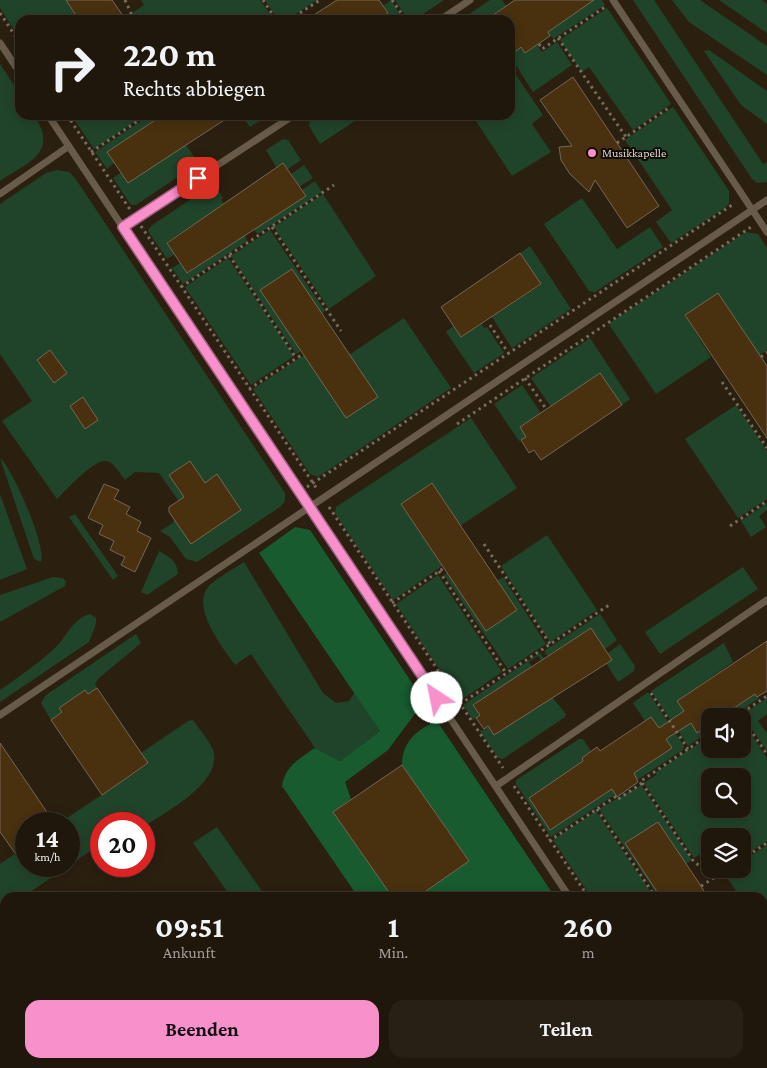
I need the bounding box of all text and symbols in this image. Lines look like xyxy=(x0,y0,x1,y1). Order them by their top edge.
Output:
icon: right xyxy=(40,35,105,100)
text: 220 m xyxy=(123,35,216,74)
text: Rechts abbiegen xyxy=(123,76,265,101)
place label: Musikkapelle xyxy=(602,146,666,160)
marker: Musikkapelle xyxy=(586,147,598,159)
pin xyxy=(177,157,219,199)
icon: arrive xyxy=(184,164,212,192)
position arrow xyxy=(410,671,462,723)
map controls xyxy=(701,708,751,878)
button: sound xyxy=(701,708,751,758)
button: search xyxy=(701,768,751,818)
speed limit sign: 20 xyxy=(90,812,155,877)
text: 14 xyxy=(36,825,59,852)
button: layers xyxy=(701,828,751,878)
text: km/h xyxy=(35,850,60,864)
text: 09:51 xyxy=(155,910,224,943)
text: 1 xyxy=(388,910,399,943)
text: 260 xyxy=(563,910,613,943)
text: Ankunft xyxy=(163,944,215,961)
text: Min. xyxy=(379,944,408,961)
text: m xyxy=(582,944,595,961)
button: Beenden xyxy=(25,1000,379,1058)
button: Teilen xyxy=(389,1000,743,1058)

